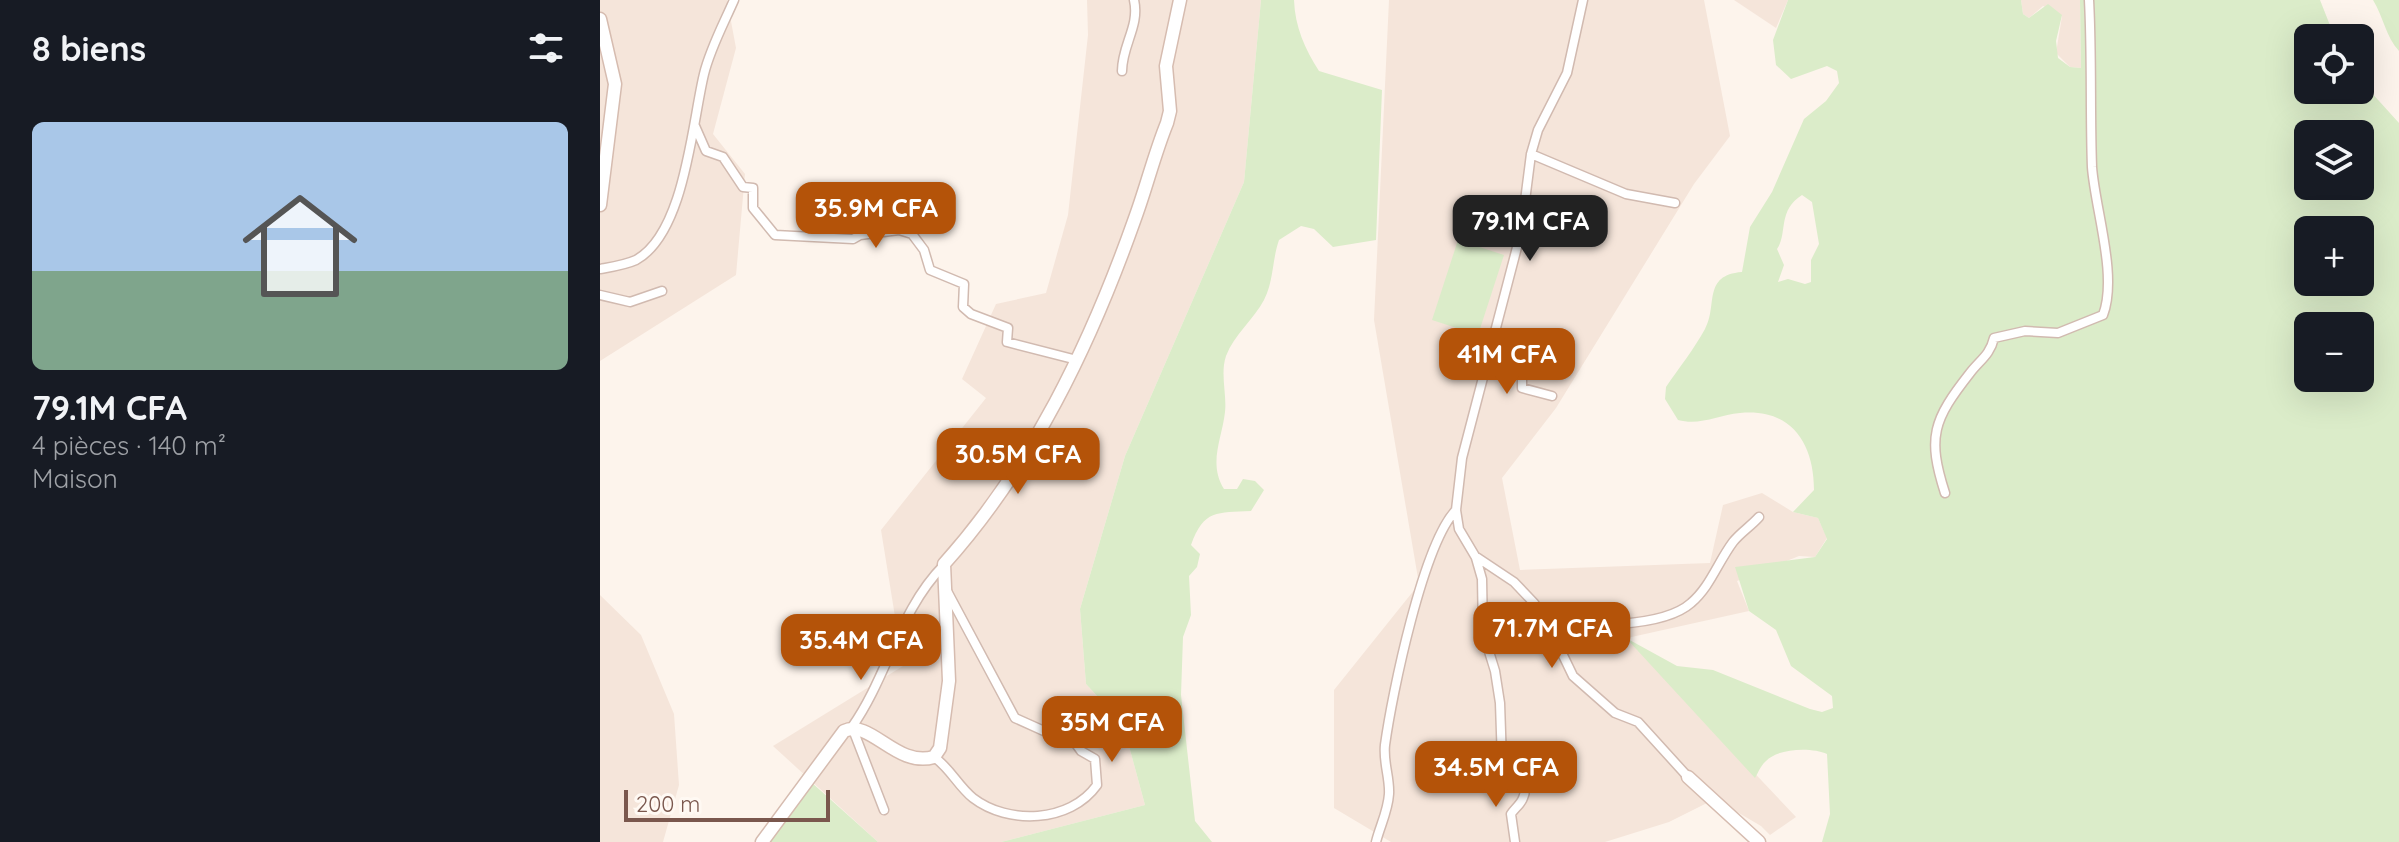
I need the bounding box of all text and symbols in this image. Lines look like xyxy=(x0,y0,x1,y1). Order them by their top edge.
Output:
map controls xyxy=(2294,24,2374,392)
button: locate xyxy=(2294,24,2374,104)
icon: filters xyxy=(524,26,568,70)
text: 8 biens xyxy=(32,27,146,70)
button: layers xyxy=(2294,120,2374,200)
icon: home xyxy=(228,174,372,318)
pin: 35.9M CFA xyxy=(784,182,968,250)
text: 35.9M CFA xyxy=(814,191,938,224)
pin: 79.1M CFA xyxy=(1438,195,1622,263)
text: 79.1M CFA xyxy=(1471,204,1589,237)
button: + xyxy=(2294,216,2374,296)
button: − xyxy=(2294,312,2374,392)
pin: 41M CFA xyxy=(1433,328,1581,396)
text: 41M CFA xyxy=(1457,337,1557,370)
text: 79.1M CFA xyxy=(32,386,187,429)
pin: 30.5M CFA xyxy=(926,428,1110,496)
text: 4 pièces · 140 m² xyxy=(32,429,226,462)
text: 30.5M CFA xyxy=(955,437,1081,470)
text: Maison xyxy=(32,462,118,495)
pin: 71.7M CFA xyxy=(1460,602,1644,670)
text: 71.7M CFA xyxy=(1491,611,1613,644)
pin: 35.4M CFA xyxy=(769,614,953,682)
text: 35.4M CFA xyxy=(799,623,923,656)
pin: 35M CFA xyxy=(1038,696,1186,764)
text: 35M CFA xyxy=(1060,705,1164,738)
pin: 34.5M CFA xyxy=(1404,741,1588,809)
text: 34.5M CFA xyxy=(1433,750,1559,783)
scale bar xyxy=(624,786,830,822)
text: 200 m xyxy=(636,790,700,818)

